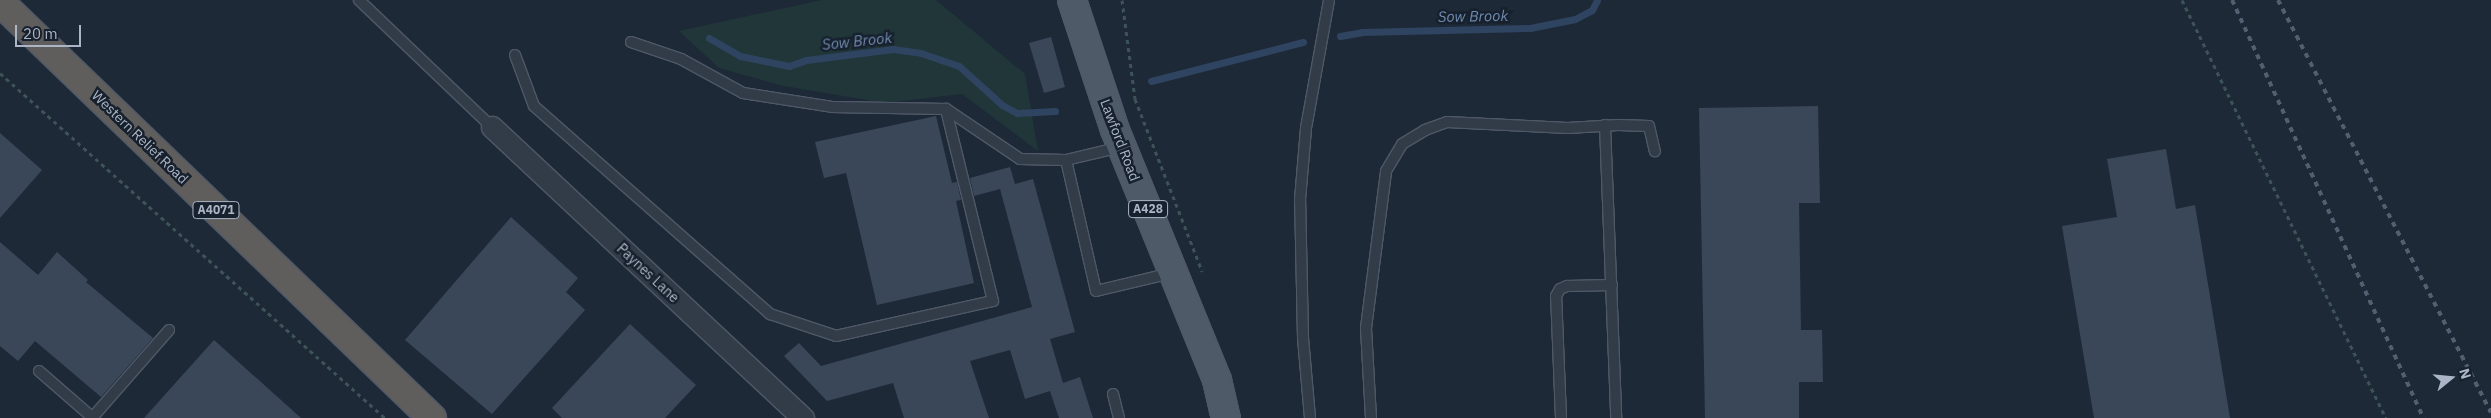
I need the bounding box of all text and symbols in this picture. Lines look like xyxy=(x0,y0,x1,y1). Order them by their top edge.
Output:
water label: Sow Brook xyxy=(1438,6,1508,26)
scale bar xyxy=(18,15,84,47)
text: 20 m xyxy=(23,24,58,43)
water label: Sow Brook xyxy=(821,28,893,54)
street label: Western Relief Road xyxy=(88,87,192,187)
street label: Lawford Road xyxy=(1097,97,1143,183)
road number: A4071 xyxy=(192,200,240,220)
road number: A428 xyxy=(1128,200,1168,218)
street label: Paynes Lane xyxy=(614,240,682,306)
north arrow xyxy=(2426,353,2476,403)
text: N xyxy=(2455,366,2475,381)

